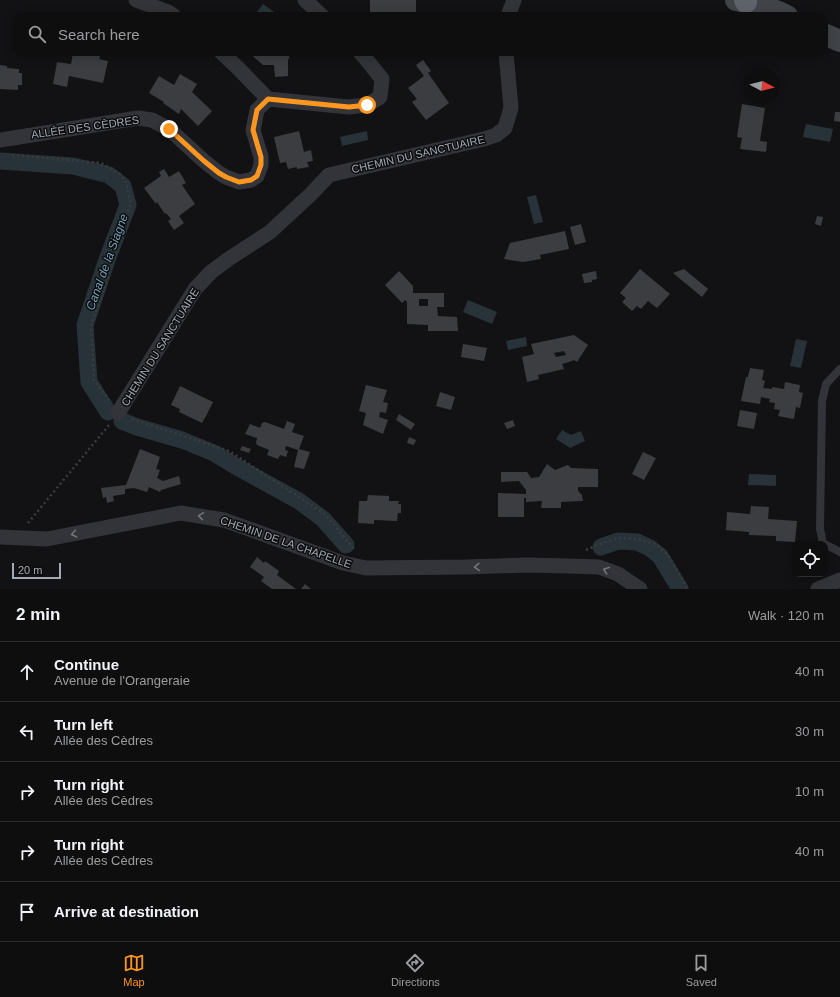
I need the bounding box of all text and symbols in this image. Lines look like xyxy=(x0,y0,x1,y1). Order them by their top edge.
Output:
search box xyxy=(12,12,828,56)
icon: search xyxy=(26,23,48,45)
text: Search here xyxy=(58,26,140,43)
north arrow xyxy=(744,68,780,104)
route start xyxy=(358,96,376,114)
street label: ALLÉE DES CÈDRES xyxy=(30,113,140,141)
route end xyxy=(160,120,178,138)
street label: CHEMIN DU SANCTUAIRE xyxy=(350,133,486,175)
water label: Canal de la Siagne xyxy=(83,212,131,312)
street label: CHEMIN DU SANCTUAIRE xyxy=(119,286,201,408)
one-way arrow xyxy=(198,512,205,521)
street label: CHEMIN DE LA CHAPELLE xyxy=(219,514,353,570)
one-way arrow xyxy=(71,529,77,538)
map controls xyxy=(792,541,828,577)
button: locate xyxy=(792,541,828,577)
scale bar xyxy=(12,561,61,580)
one-way arrow xyxy=(474,563,480,571)
text: 20 m xyxy=(18,564,42,576)
one-way arrow xyxy=(603,566,610,574)
text: 2 min xyxy=(16,605,60,624)
text: Walk · 120 m xyxy=(748,608,824,623)
text: Continue xyxy=(54,656,119,673)
icon: ahead xyxy=(16,661,38,683)
text: 40 m xyxy=(795,664,824,679)
text: Avenue de l'Orangeraie xyxy=(54,673,190,688)
text: Turn left xyxy=(54,716,113,733)
icon: left xyxy=(16,721,38,743)
text: 30 m xyxy=(795,724,824,739)
text: Allée des Cèdres xyxy=(54,733,153,748)
text: Turn right xyxy=(54,776,124,793)
icon: right xyxy=(16,781,38,803)
text: 10 m xyxy=(795,784,824,799)
text: Allée des Cèdres xyxy=(54,793,153,808)
text: Turn right xyxy=(54,836,124,853)
icon: right xyxy=(16,841,38,863)
text: 40 m xyxy=(795,844,824,859)
text: Allée des Cèdres xyxy=(54,853,153,868)
icon: arrive xyxy=(16,901,38,923)
text: Arrive at destination xyxy=(54,903,199,920)
tab: Map xyxy=(123,952,145,988)
tab: Directions xyxy=(391,952,440,988)
tab: Saved xyxy=(686,952,717,988)

